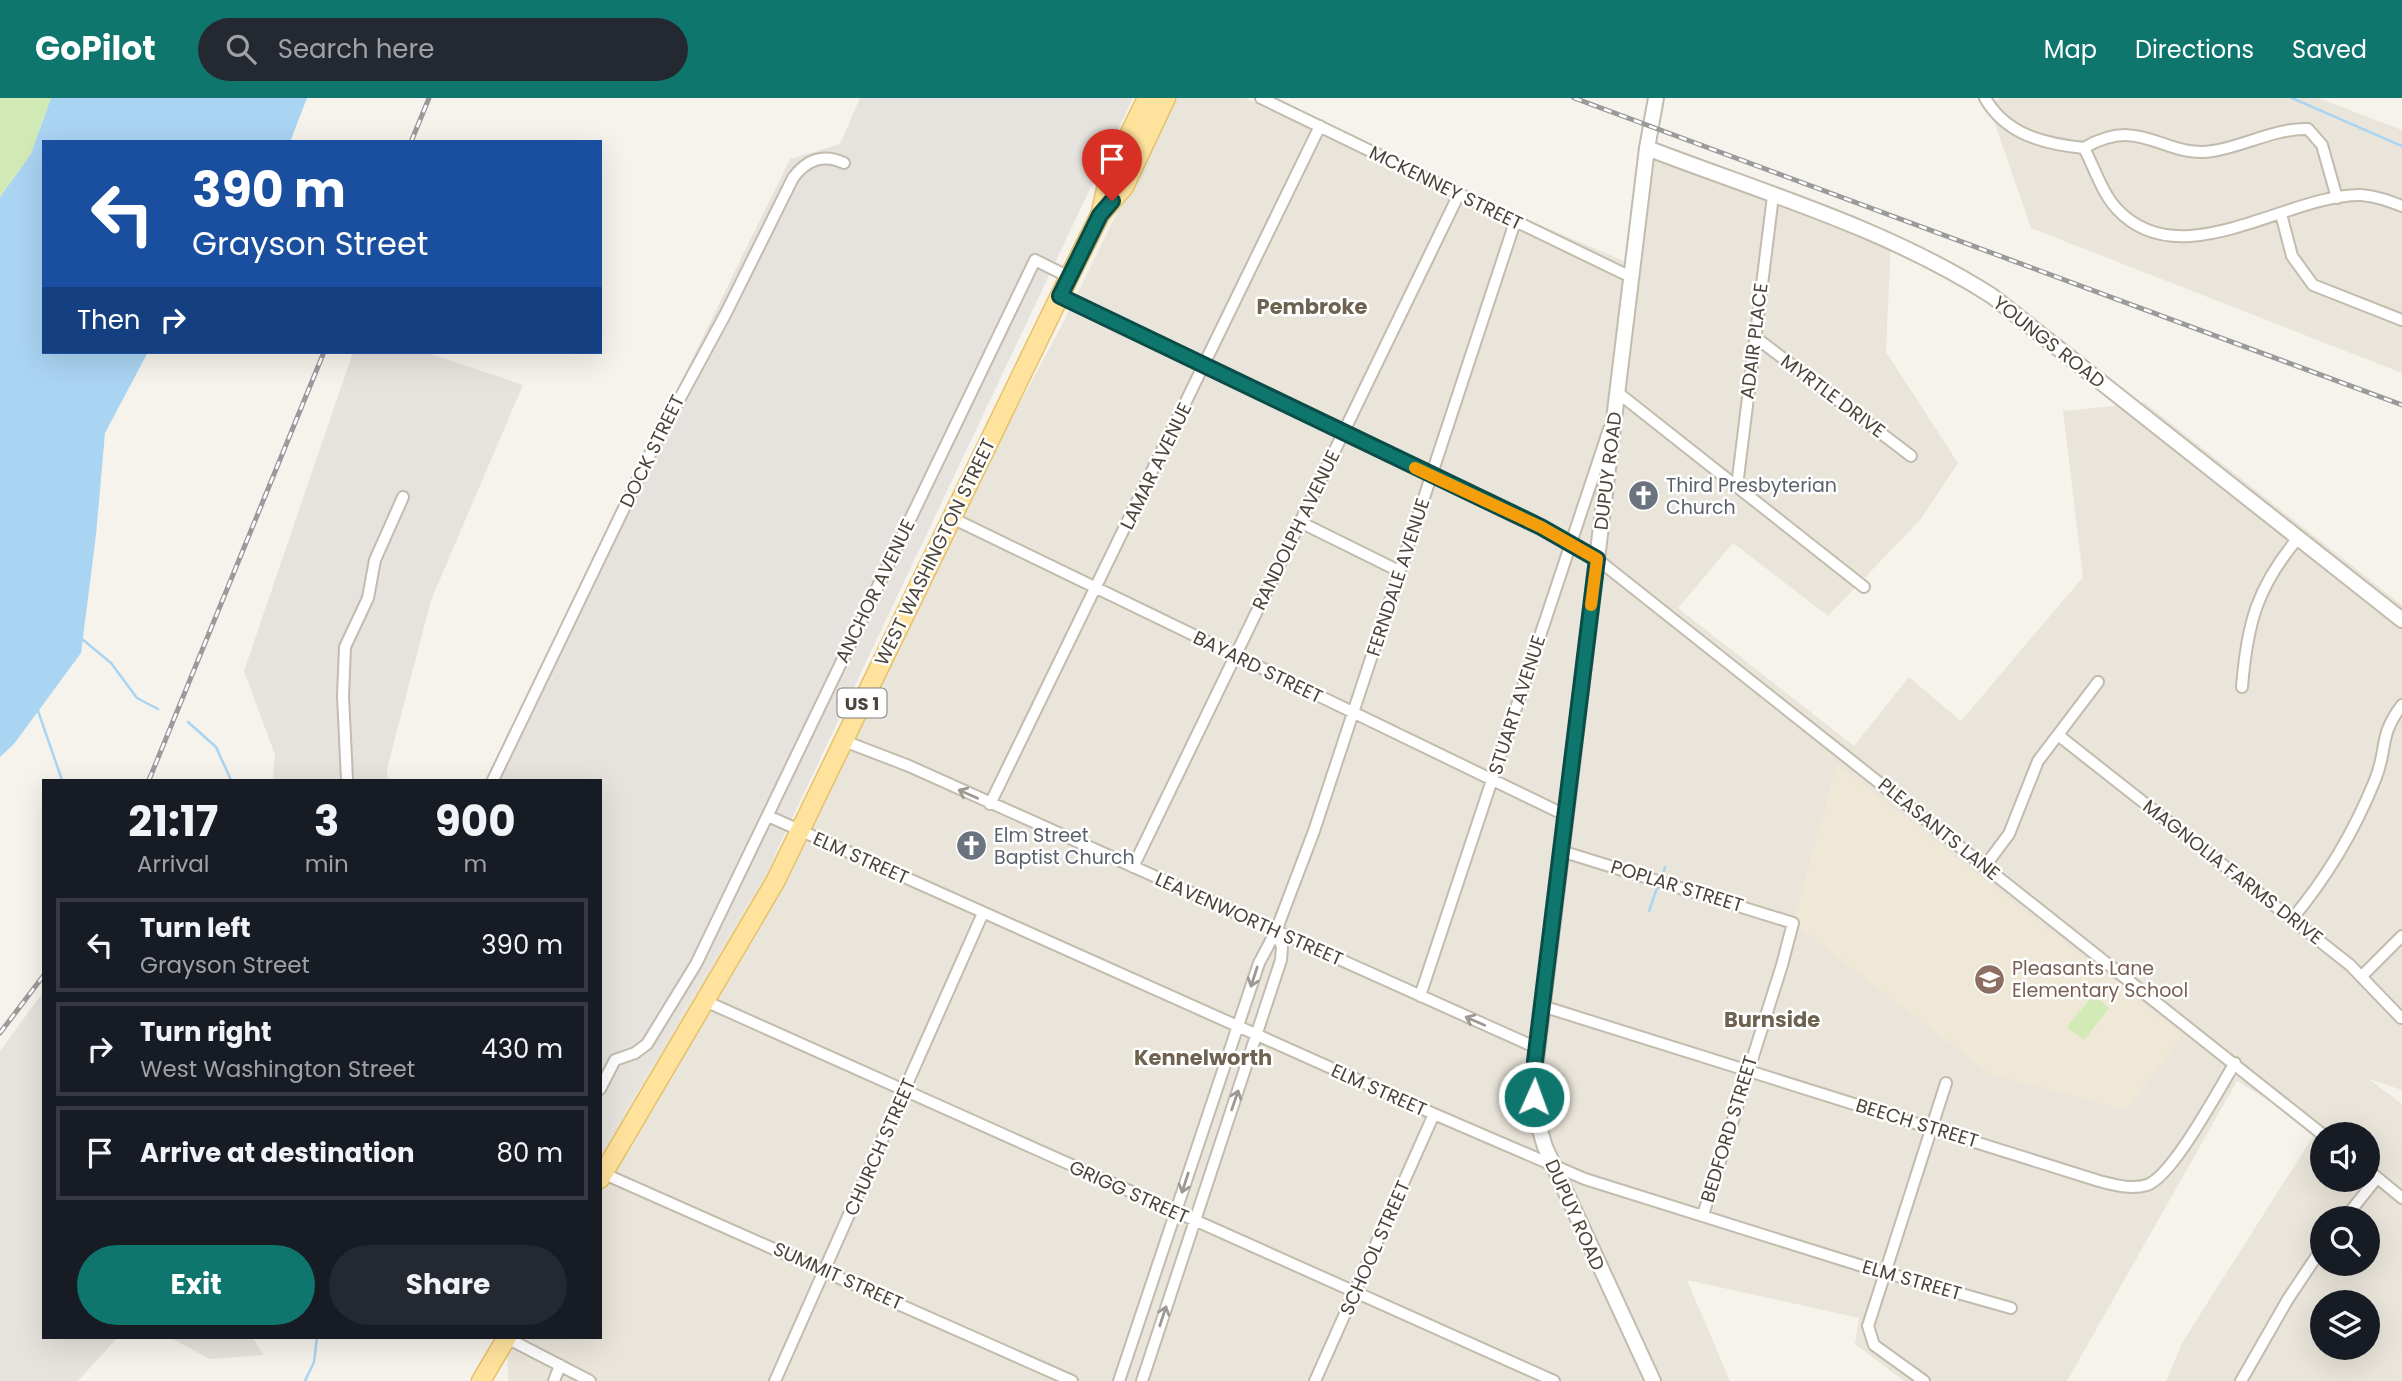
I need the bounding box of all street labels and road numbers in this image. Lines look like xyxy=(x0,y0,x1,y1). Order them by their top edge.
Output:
street label: MCKENNEY STREET xyxy=(1365,139,1527,237)
street label: ADAIR PLACE xyxy=(1733,281,1775,401)
street label: YOUNGS ROAD xyxy=(1987,290,2111,394)
street label: MYRTLE DRIVE xyxy=(1775,348,1891,444)
street label: DOCK STREET xyxy=(613,390,691,512)
street label: LAMAR AVENUE xyxy=(1114,398,1198,534)
street label: DUPUY ROAD xyxy=(1587,410,1629,532)
street label: WEST WASHINGTON STREET xyxy=(868,434,1002,670)
street label: RANDOLPH AVENUE xyxy=(1246,446,1346,614)
street label: FERNDALE AVENUE xyxy=(1360,494,1436,660)
street label: ANCHOR AVENUE xyxy=(828,515,922,667)
street label: BAYARD STREET xyxy=(1189,624,1327,710)
street label: STUART AVENUE xyxy=(1482,632,1552,778)
road number: US 1 xyxy=(838,688,886,718)
street label: PLEASANTS LANE xyxy=(1872,771,2006,887)
street label: MAGNOLIA FARMS DRIVE xyxy=(2137,793,2329,951)
street label: ELM STREET xyxy=(809,825,913,891)
street label: POPLAR STREET xyxy=(1607,853,1747,919)
street label: LEAVENWORTH STREET xyxy=(1151,865,1347,973)
street label: BEDFORD STREET xyxy=(1694,1052,1764,1206)
street label: ELM STREET xyxy=(1327,1057,1431,1123)
street label: CHURCH STREET xyxy=(838,1074,922,1220)
street label: BEECH STREET xyxy=(1852,1092,1982,1154)
street label: GRIGG STREET xyxy=(1065,1154,1193,1230)
street label: DUPUY ROAD xyxy=(1538,1155,1612,1275)
street label: SCHOOL STREET xyxy=(1333,1176,1417,1320)
street label: SUMMIT STREET xyxy=(769,1235,907,1317)
street label: ELM STREET xyxy=(1859,1253,1965,1307)

